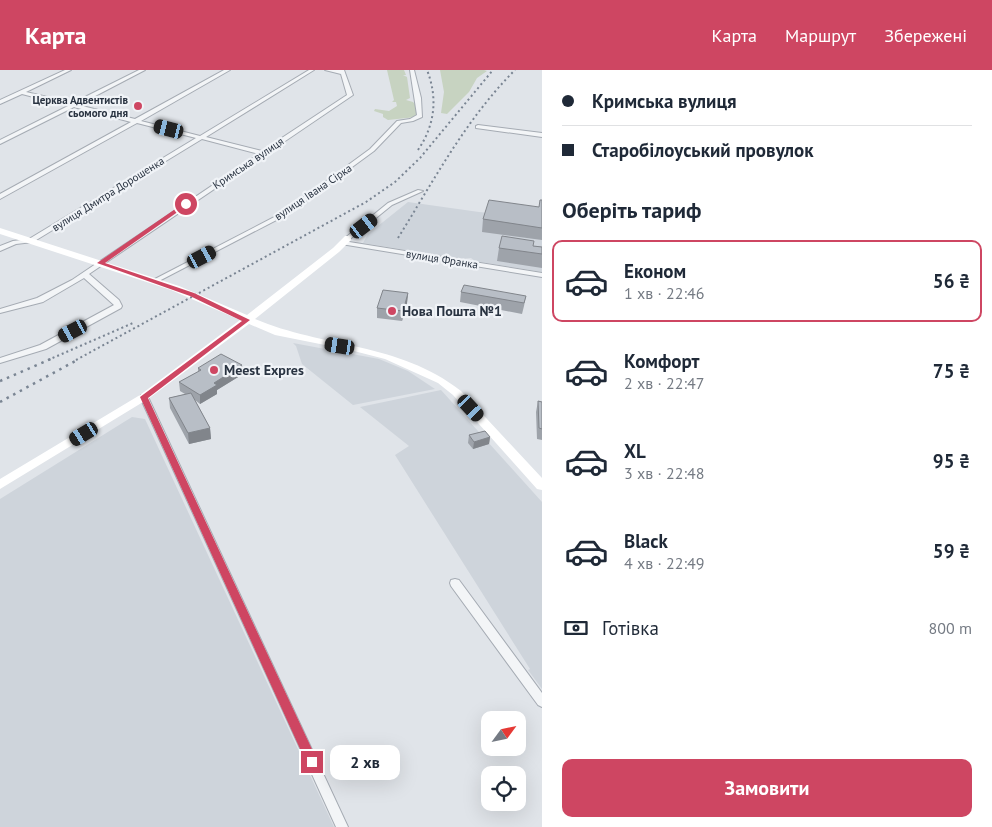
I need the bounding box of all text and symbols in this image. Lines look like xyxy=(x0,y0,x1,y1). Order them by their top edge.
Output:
text: Карта xyxy=(25,20,87,51)
text: Карта xyxy=(712,24,757,47)
text: Маршрут xyxy=(785,24,856,47)
text: Збережені xyxy=(884,24,967,47)
text: Кримська вулиця xyxy=(592,89,737,113)
place label: Церква Адвентистів сьомого дня xyxy=(32,93,128,120)
marker: Церква Адвентистів сьомого дня xyxy=(132,100,144,112)
car xyxy=(152,118,185,140)
street label: Кримська вулиця xyxy=(210,134,286,192)
text: Старобілоуський провулок xyxy=(592,138,814,162)
street label: вулиця Дмитра Дорошенка xyxy=(49,154,167,234)
street label: вулиця Івана Сірка xyxy=(272,161,354,223)
route start xyxy=(175,193,197,215)
text: Оберіть тариф xyxy=(562,196,701,224)
car xyxy=(347,211,380,241)
car xyxy=(185,243,218,271)
street label: вулиця Франка xyxy=(405,246,479,272)
icon: car xyxy=(564,259,609,304)
text: Економ xyxy=(624,259,686,283)
text: 56 ₴ xyxy=(933,269,970,293)
text: 1 хв · 22:46 xyxy=(624,283,704,303)
place label: Нова Пошта №1 xyxy=(402,302,502,320)
marker: Нова Пошта №1 xyxy=(386,305,398,317)
car xyxy=(56,317,89,345)
car xyxy=(324,336,355,356)
icon: car xyxy=(564,349,609,394)
text: Комфорт xyxy=(624,349,700,373)
text: 75 ₴ xyxy=(933,359,970,383)
place label: Meest Expres xyxy=(224,361,304,379)
marker: Meest Expres xyxy=(208,364,220,376)
text: 2 хв · 22:47 xyxy=(624,373,704,393)
car xyxy=(455,392,486,424)
car xyxy=(67,420,100,448)
icon: car xyxy=(564,439,609,484)
text: XL xyxy=(624,439,646,463)
text: 95 ₴ xyxy=(933,449,970,473)
text: 3 хв · 22:48 xyxy=(624,463,704,483)
icon: car xyxy=(564,529,609,574)
text: Black xyxy=(624,529,668,553)
text: 59 ₴ xyxy=(933,539,970,563)
text: 4 хв · 22:49 xyxy=(624,553,704,573)
icon: cash xyxy=(562,614,590,642)
text: Готівка xyxy=(602,616,659,640)
text: 800 m xyxy=(929,618,972,638)
north arrow xyxy=(481,711,526,756)
map controls xyxy=(481,711,526,811)
callout: 2 хв xyxy=(330,744,400,780)
route end xyxy=(301,751,323,773)
text: 2 хв xyxy=(350,752,380,772)
button: Замовити xyxy=(562,759,972,817)
button: locate xyxy=(481,766,526,811)

